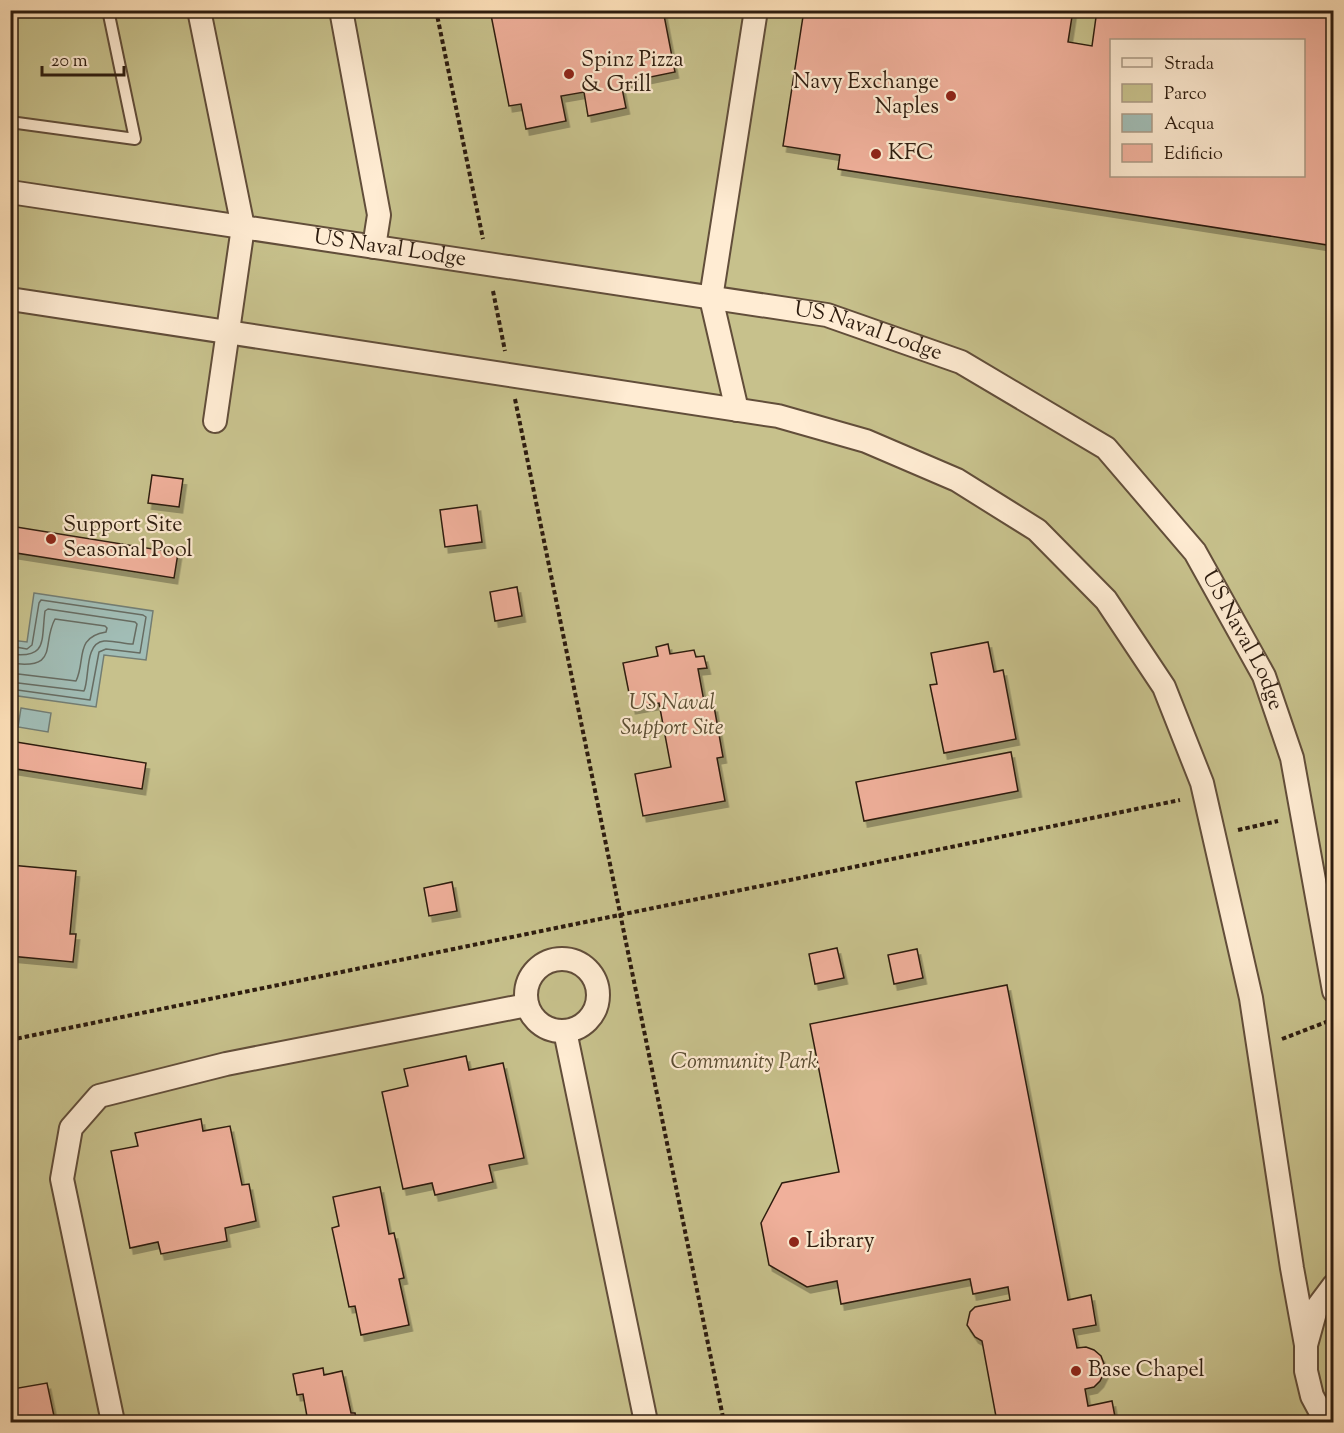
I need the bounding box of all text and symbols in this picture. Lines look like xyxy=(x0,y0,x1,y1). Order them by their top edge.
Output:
scale bar xyxy=(42,39,124,77)
legend xyxy=(1110,39,1305,177)
place label: Spinz Pizza & Grill xyxy=(581,45,684,102)
text: 20 m xyxy=(51,49,88,75)
text: Strada xyxy=(1164,52,1214,78)
marker: Spinz Pizza & Grill xyxy=(562,67,576,81)
place label: Navy Exchange Naples xyxy=(793,67,939,124)
text: Parco xyxy=(1164,82,1207,108)
marker: Navy Exchange Naples xyxy=(944,89,958,103)
text: Acqua xyxy=(1164,112,1214,138)
place label: KFC xyxy=(888,138,934,170)
text: Edificio xyxy=(1164,142,1223,168)
marker: KFC xyxy=(869,147,883,161)
street label: US Naval Lodge xyxy=(311,222,468,276)
street label: US Naval Lodge xyxy=(792,294,946,370)
place label: Support Site Seasonal Pool xyxy=(63,510,193,567)
marker: Support Site Seasonal Pool xyxy=(44,532,58,546)
street label: US Naval Lodge xyxy=(1192,565,1291,715)
park label: US Naval Support Site xyxy=(621,688,724,745)
park label: Community Park xyxy=(670,1047,818,1079)
place label: Library xyxy=(806,1226,875,1258)
marker: Library xyxy=(787,1235,801,1249)
place label: Base Chapel xyxy=(1088,1355,1205,1387)
marker: Base Chapel xyxy=(1069,1364,1083,1378)

